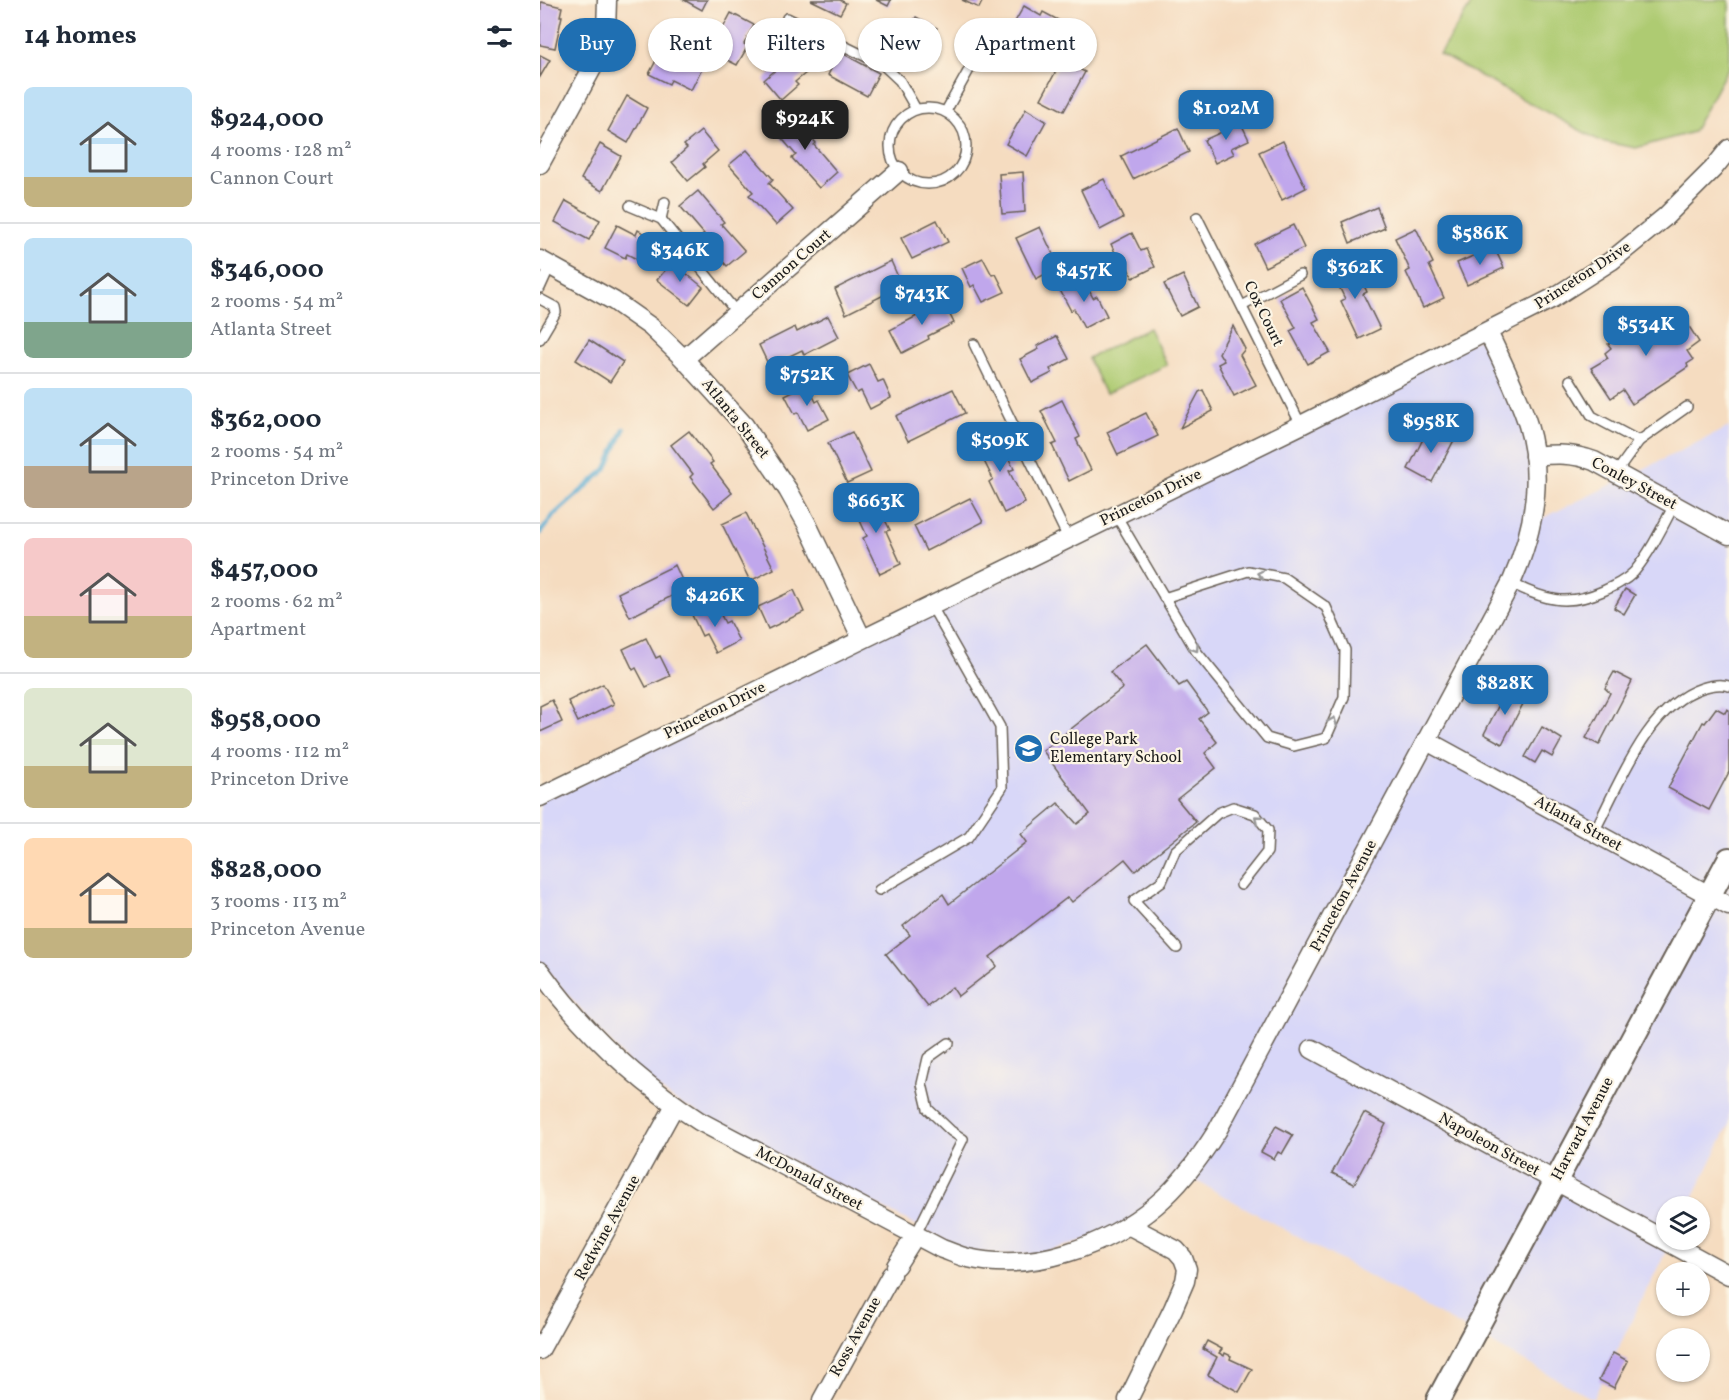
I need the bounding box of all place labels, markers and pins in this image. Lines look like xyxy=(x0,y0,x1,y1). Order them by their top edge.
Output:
pin: $1.02M xyxy=(1177,90,1275,141)
pin: $924K xyxy=(763,100,847,151)
pin: $586K xyxy=(1438,215,1522,266)
pin: $346K xyxy=(638,232,722,283)
pin: $362K xyxy=(1313,249,1397,300)
pin: $457K xyxy=(1042,252,1126,303)
pin: $743K xyxy=(880,275,964,326)
pin: $534K xyxy=(1604,306,1688,357)
pin: $752K xyxy=(765,356,849,407)
pin: $958K xyxy=(1389,403,1473,454)
pin: $509K xyxy=(958,422,1042,473)
pin: $663K xyxy=(834,483,918,534)
pin: $426K xyxy=(673,577,757,628)
pin: $828K xyxy=(1463,665,1547,716)
place label: College Park Elementary School xyxy=(1050,729,1182,769)
school or university icon: College Park Elementary School xyxy=(1013,733,1045,765)

